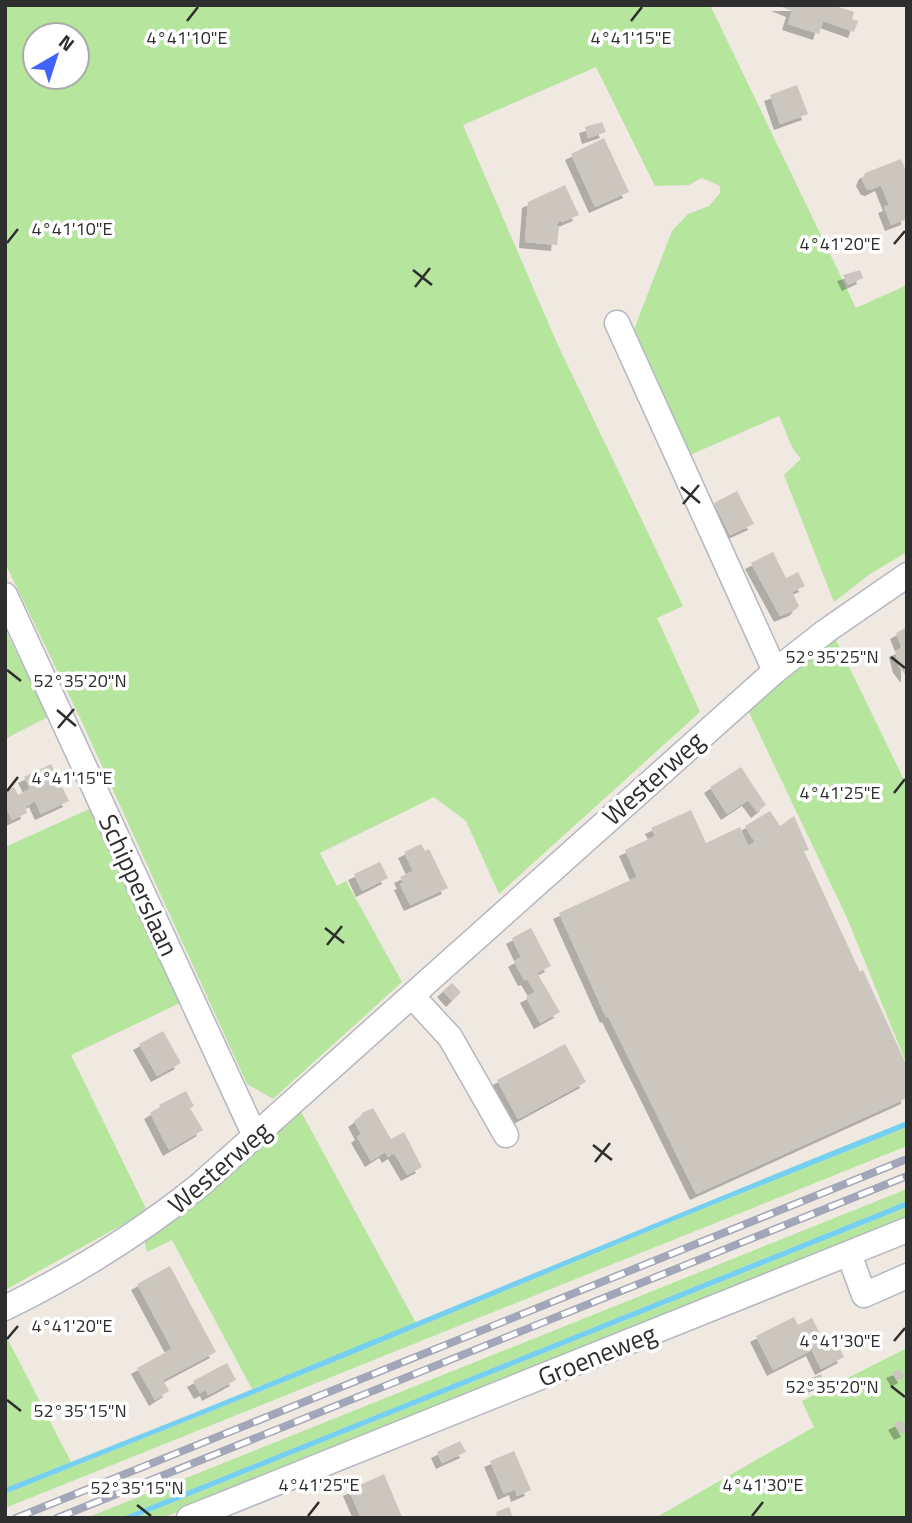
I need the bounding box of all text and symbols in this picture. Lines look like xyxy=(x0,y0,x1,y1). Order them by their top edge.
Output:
north arrow xyxy=(21,21,91,91)
text: 4°41'10"E xyxy=(147,24,227,51)
text: 4°41'15"E xyxy=(591,24,671,51)
text: N xyxy=(53,27,81,58)
text: 4°41'10"E xyxy=(32,215,112,242)
text: 4°41'20"E xyxy=(800,230,880,257)
text: 52°35'25"N xyxy=(785,643,879,670)
text: 52°35'20"N xyxy=(33,667,127,694)
street label: Westerweg xyxy=(593,722,713,834)
text: 4°41'15"E xyxy=(32,764,112,791)
text: 4°41'25"E xyxy=(800,779,880,806)
street label: Schipperslaan xyxy=(89,808,189,962)
street label: Westerweg xyxy=(159,1111,279,1223)
text: 4°41'20"E xyxy=(32,1312,112,1339)
street label: Groeneweg xyxy=(532,1314,662,1396)
text: 4°41'30"E xyxy=(800,1327,880,1354)
text: 52°35'20"N xyxy=(785,1373,879,1400)
text: 52°35'15"N xyxy=(33,1397,127,1424)
text: 4°41'25"E xyxy=(279,1471,359,1498)
text: 4°41'30"E xyxy=(723,1471,803,1498)
text: 52°35'15"N xyxy=(90,1474,184,1501)

